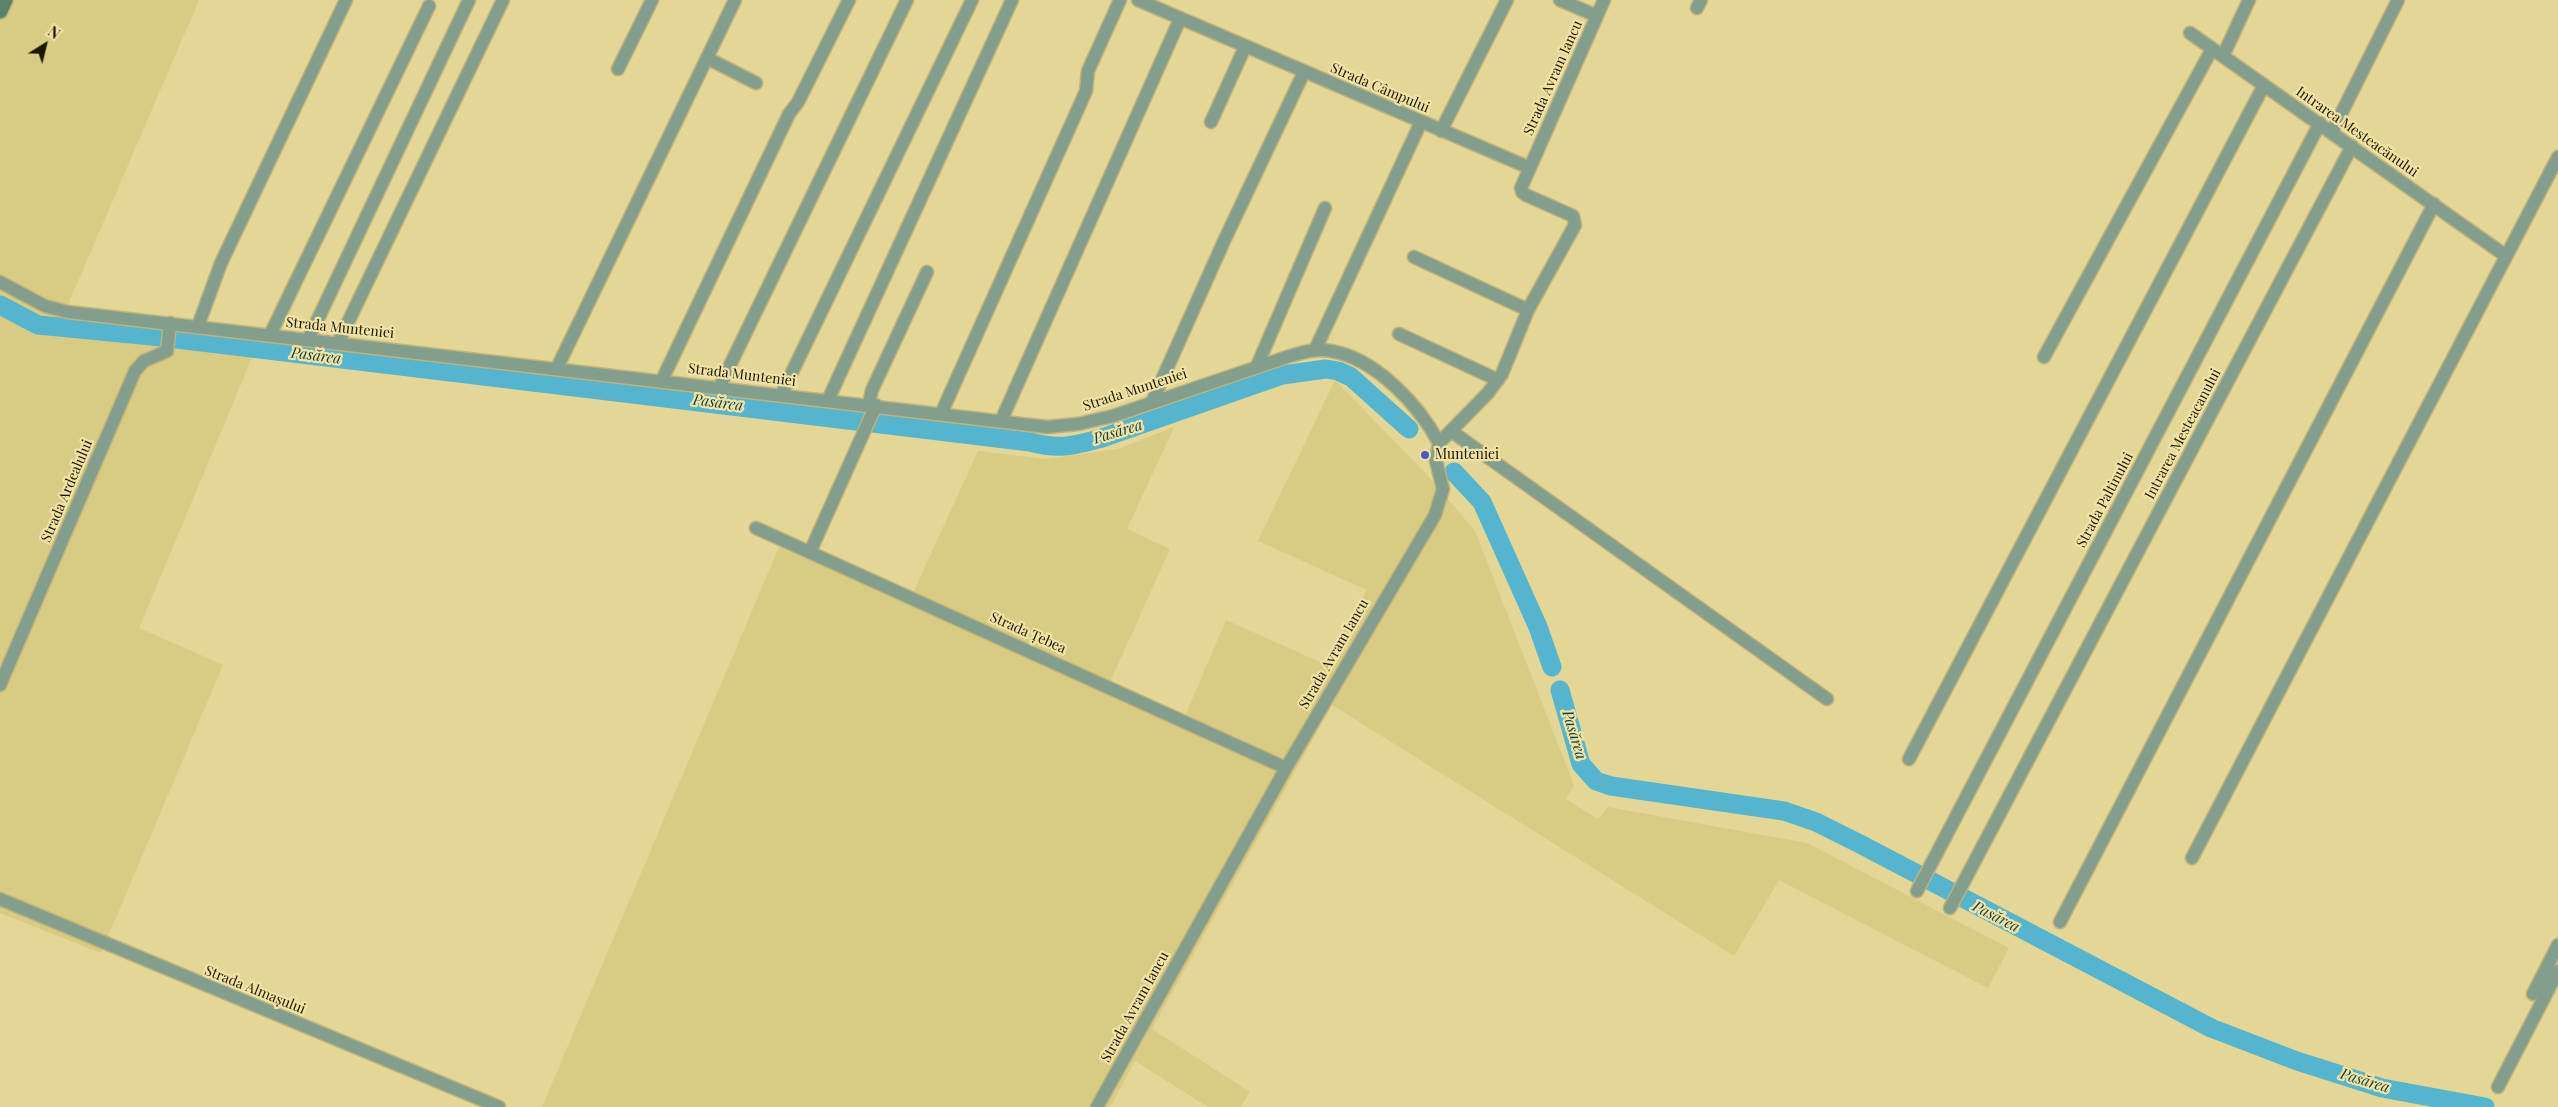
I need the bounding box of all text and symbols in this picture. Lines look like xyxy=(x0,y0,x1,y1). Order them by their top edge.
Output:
street label: Strada Avram Iancu xyxy=(1520,18,1586,138)
north arrow xyxy=(20,20,70,70)
text: N xyxy=(44,22,64,43)
street label: Strada Câmpului xyxy=(1328,60,1432,116)
street label: Intrarea Mesteacănului xyxy=(2293,83,2421,181)
street label: Strada Munteniei xyxy=(285,314,395,342)
water label: Pasărea xyxy=(290,344,342,368)
street label: Strada Munteniei xyxy=(687,360,797,390)
street label: Strada Munteniei xyxy=(1081,365,1189,415)
street label: Intrarea Mesteacanului xyxy=(2141,366,2225,502)
water label: Pasărea xyxy=(692,391,744,415)
water label: Pasărea xyxy=(1091,416,1145,448)
street label: Strada Ardealului xyxy=(38,437,96,545)
place label: Munteniei xyxy=(1435,447,1499,463)
marker: Munteniei xyxy=(1419,449,1431,461)
street label: Strada Paltinului xyxy=(2073,450,2137,550)
street label: Strada Avram Iancu xyxy=(1296,596,1372,712)
street label: Strada Țebea xyxy=(987,609,1069,657)
water label: Pasărea xyxy=(1558,708,1590,762)
water label: Pasărea xyxy=(1969,898,2023,936)
street label: Strada Avram Iancu xyxy=(1098,949,1172,1065)
street label: Strada Almașului xyxy=(202,962,308,1018)
water label: Pasărea xyxy=(2338,1065,2392,1097)

